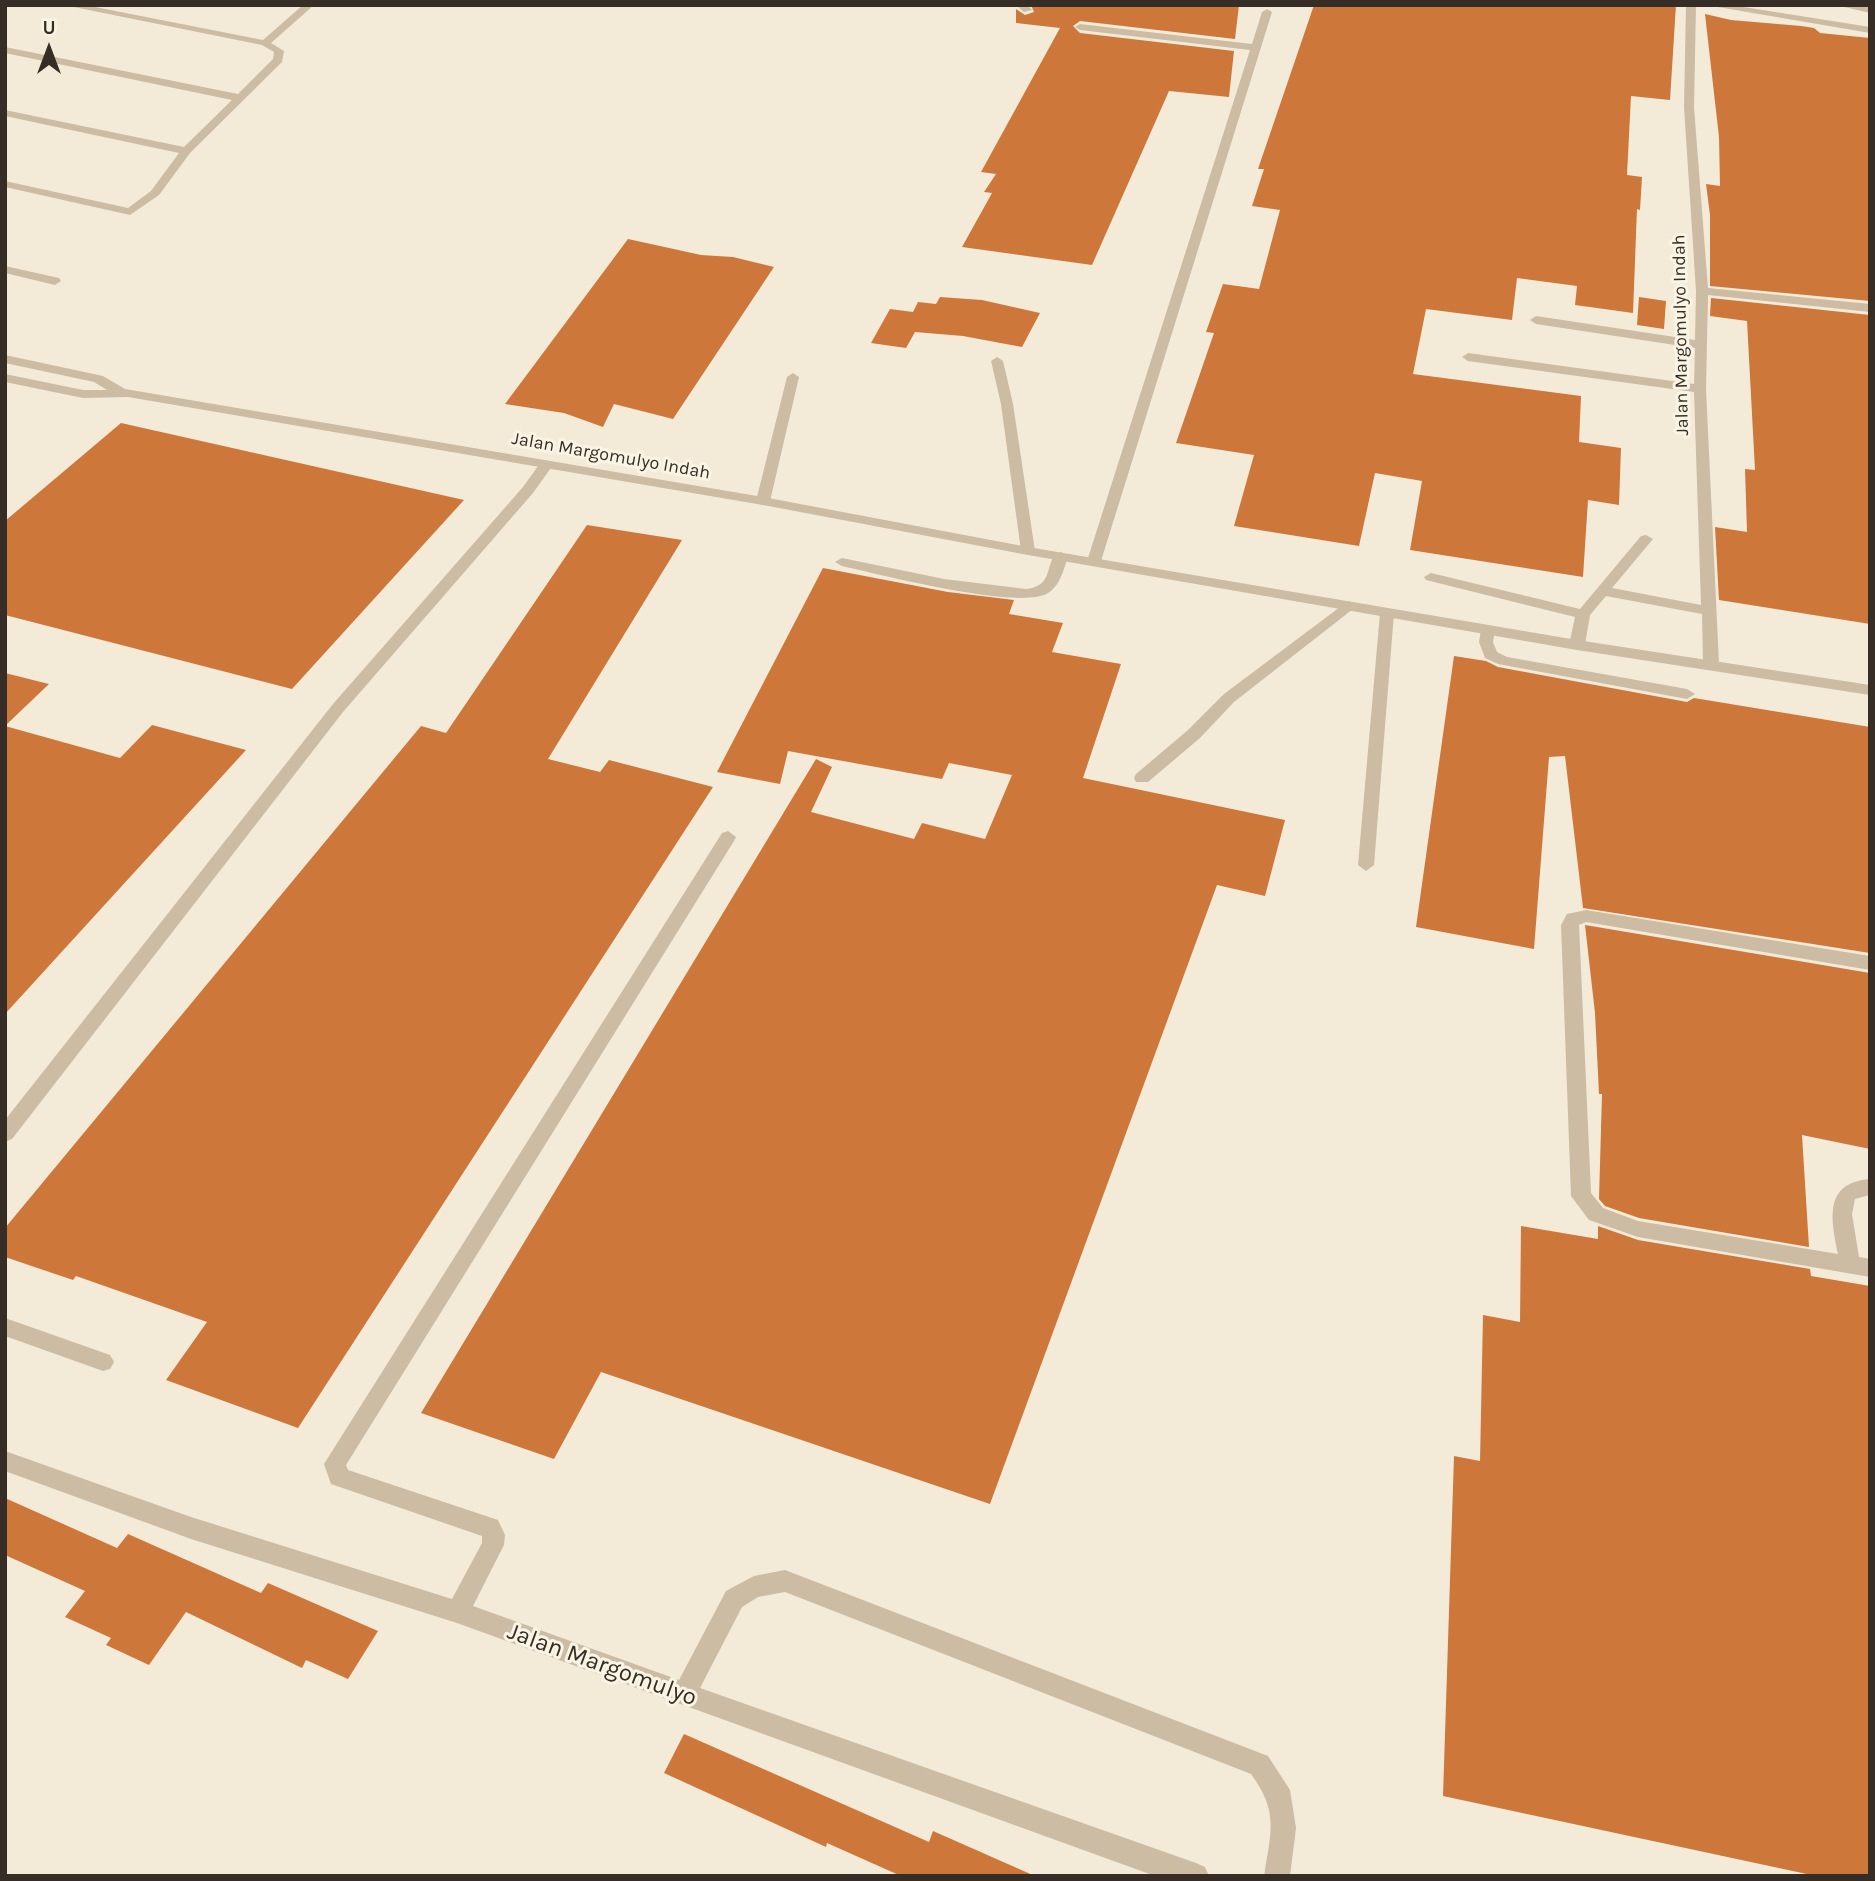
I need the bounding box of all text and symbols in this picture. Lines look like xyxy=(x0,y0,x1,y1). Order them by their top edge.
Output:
north arrow xyxy=(14,14,84,84)
text: U xyxy=(42,17,56,39)
street label: Jalan Margomulyo Indah xyxy=(1668,234,1694,436)
street label: Jalan Margomulyo Indah xyxy=(510,428,712,484)
street label: Jalan Margomulyo xyxy=(503,1617,701,1713)

